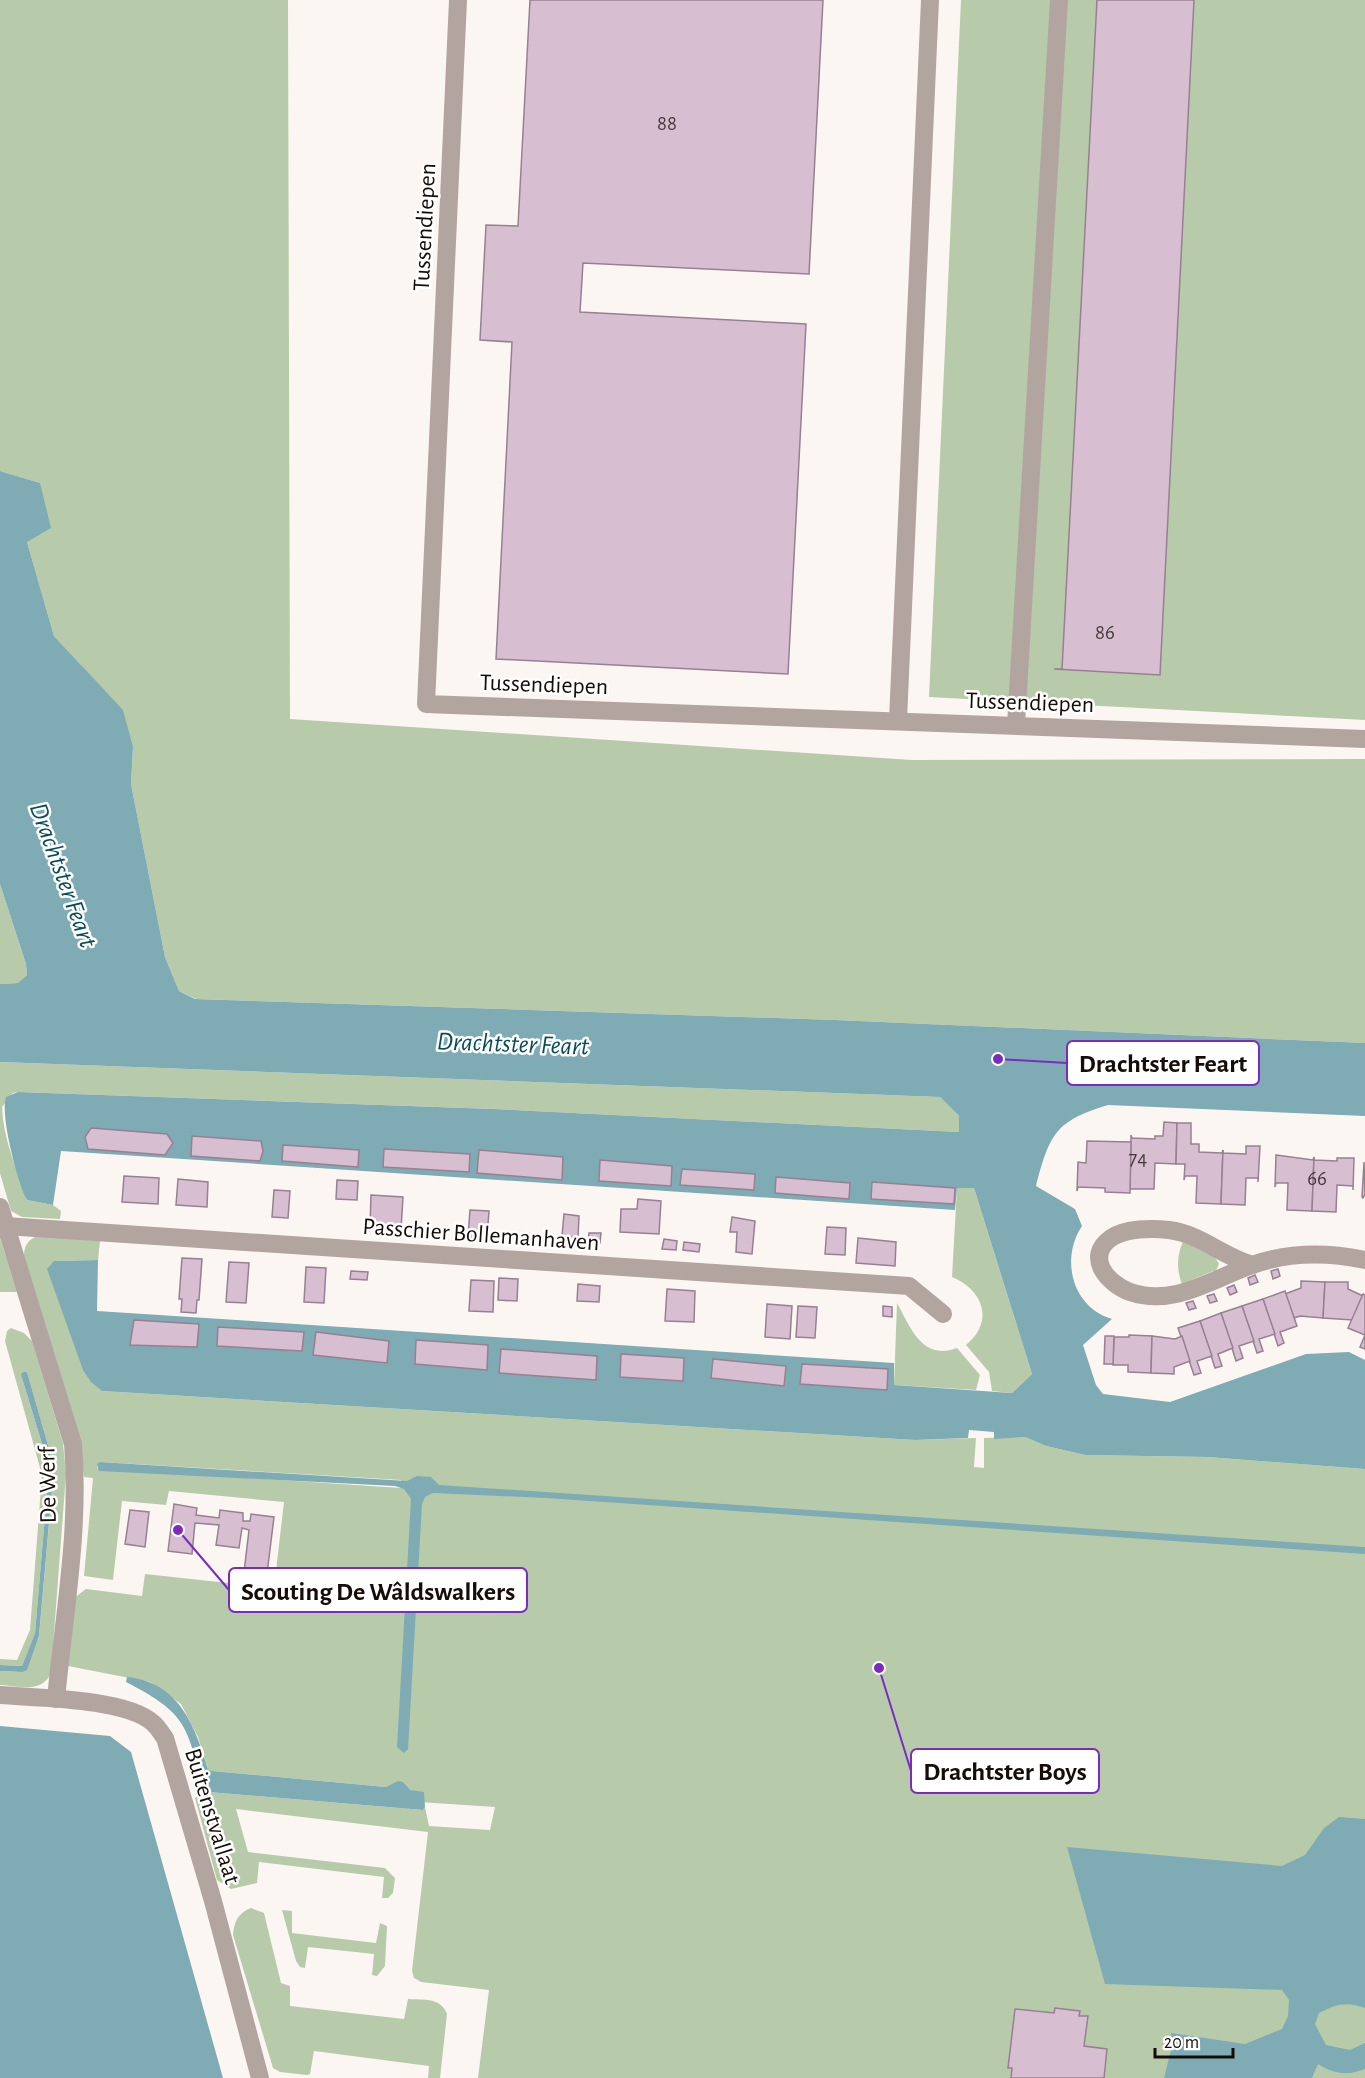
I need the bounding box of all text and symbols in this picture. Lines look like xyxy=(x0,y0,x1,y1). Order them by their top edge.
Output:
house number: 88 xyxy=(657,113,677,134)
street label: Tussendiepen xyxy=(410,162,440,292)
house number: 86 xyxy=(1095,622,1115,643)
street label: Tussendiepen xyxy=(479,671,609,699)
street label: Tussendiepen xyxy=(965,689,1095,717)
water label: Drachtster Feart xyxy=(25,799,101,952)
water label: Drachtster Feart xyxy=(436,1028,590,1060)
callout: Drachtster Feart xyxy=(1067,1041,1259,1085)
text: Drachtster Feart xyxy=(1079,1051,1247,1077)
house number: 74 xyxy=(1129,1148,1147,1169)
house number: 66 xyxy=(1307,1168,1327,1189)
street label: Passchier Bollemanhaven xyxy=(362,1215,600,1255)
street label: De Werf xyxy=(35,1445,61,1524)
callout: Scouting De Wâldswalkers xyxy=(229,1568,527,1612)
text: Scouting De Wâldswalkers xyxy=(241,1579,515,1605)
street label: Buitenstvallaat xyxy=(180,1745,244,1887)
callout: Drachtster Boys xyxy=(911,1749,1099,1793)
text: Drachtster Boys xyxy=(923,1759,1087,1785)
scale bar xyxy=(1155,2021,1233,2059)
text: 20 m xyxy=(1164,2034,1199,2052)

